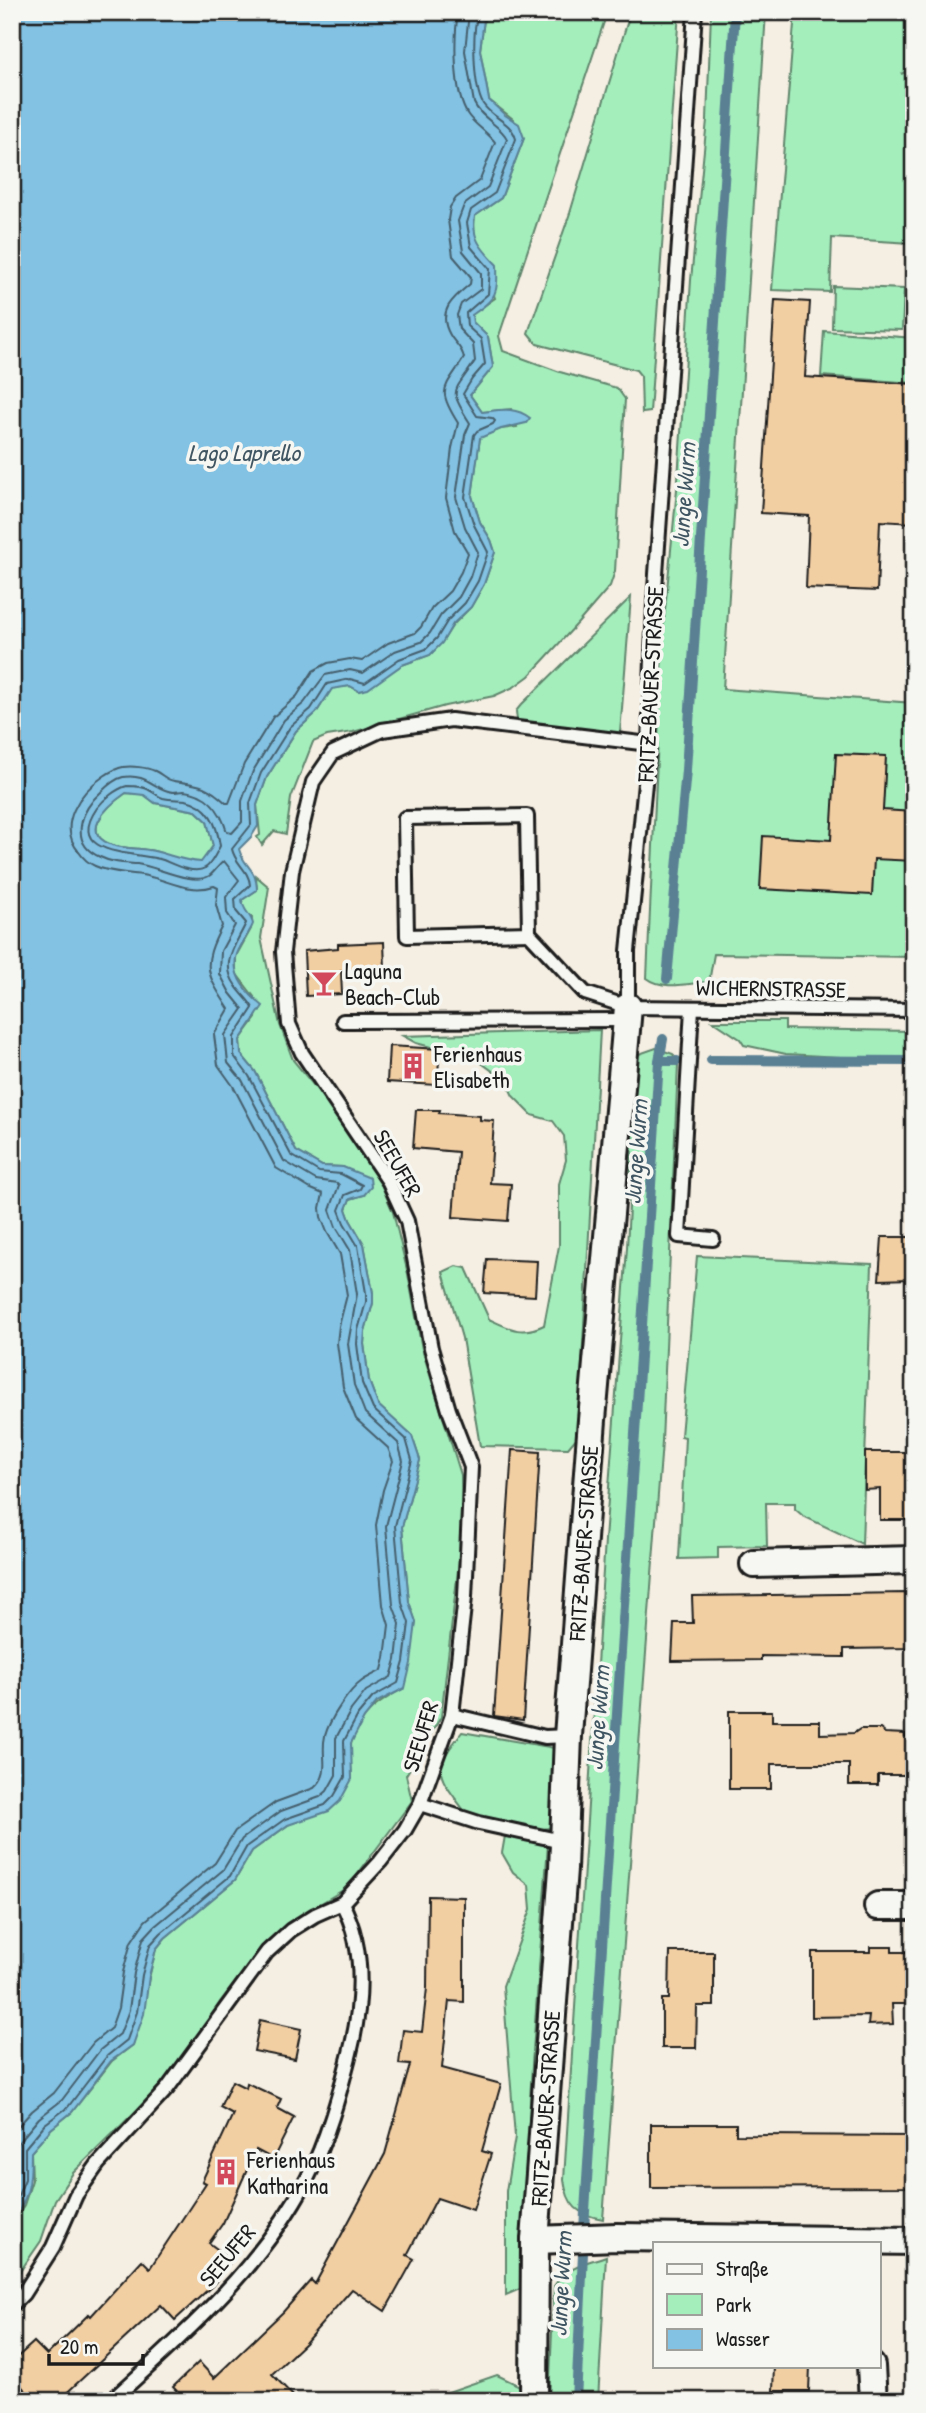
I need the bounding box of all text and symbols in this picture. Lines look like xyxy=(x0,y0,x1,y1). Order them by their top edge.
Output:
water label: Lago Laprello xyxy=(188,436,302,469)
water label: Junge Wurm xyxy=(663,441,704,549)
street label: FRITZ-BAUER-STRASSE xyxy=(629,585,671,784)
place label: Laguna Beach-Club xyxy=(345,955,440,1012)
bar icon: Laguna Beach-Club xyxy=(309,968,339,998)
street label: WICHERNSTRASSE xyxy=(696,971,846,1005)
place label: Ferienhaus Elisabeth xyxy=(433,1038,522,1095)
building icon: Ferienhaus Elisabeth xyxy=(398,1051,428,1081)
water label: Junge Wurm xyxy=(615,1098,656,1206)
street label: SEEUFER xyxy=(366,1124,430,1202)
street label: FRITZ-BAUER-STRASSE xyxy=(561,1444,605,1643)
water label: Junge Wurm xyxy=(577,1664,618,1772)
street label: SEEUFER xyxy=(395,1697,445,1775)
street label: FRITZ-BAUER-STRASSE xyxy=(523,2009,567,2208)
place label: Ferienhaus Katharina xyxy=(246,2144,335,2201)
building icon: Ferienhaus Katharina xyxy=(211,2157,241,2187)
street label: SEEUFER xyxy=(192,2217,262,2293)
water label: Junge Wurm xyxy=(541,2230,580,2337)
legend xyxy=(653,2242,880,2368)
text: Straße xyxy=(716,2254,769,2283)
text: Park xyxy=(716,2290,751,2319)
scale bar xyxy=(49,2322,144,2366)
text: Wasser xyxy=(716,2324,770,2353)
text: 20 m xyxy=(60,2332,98,2361)

